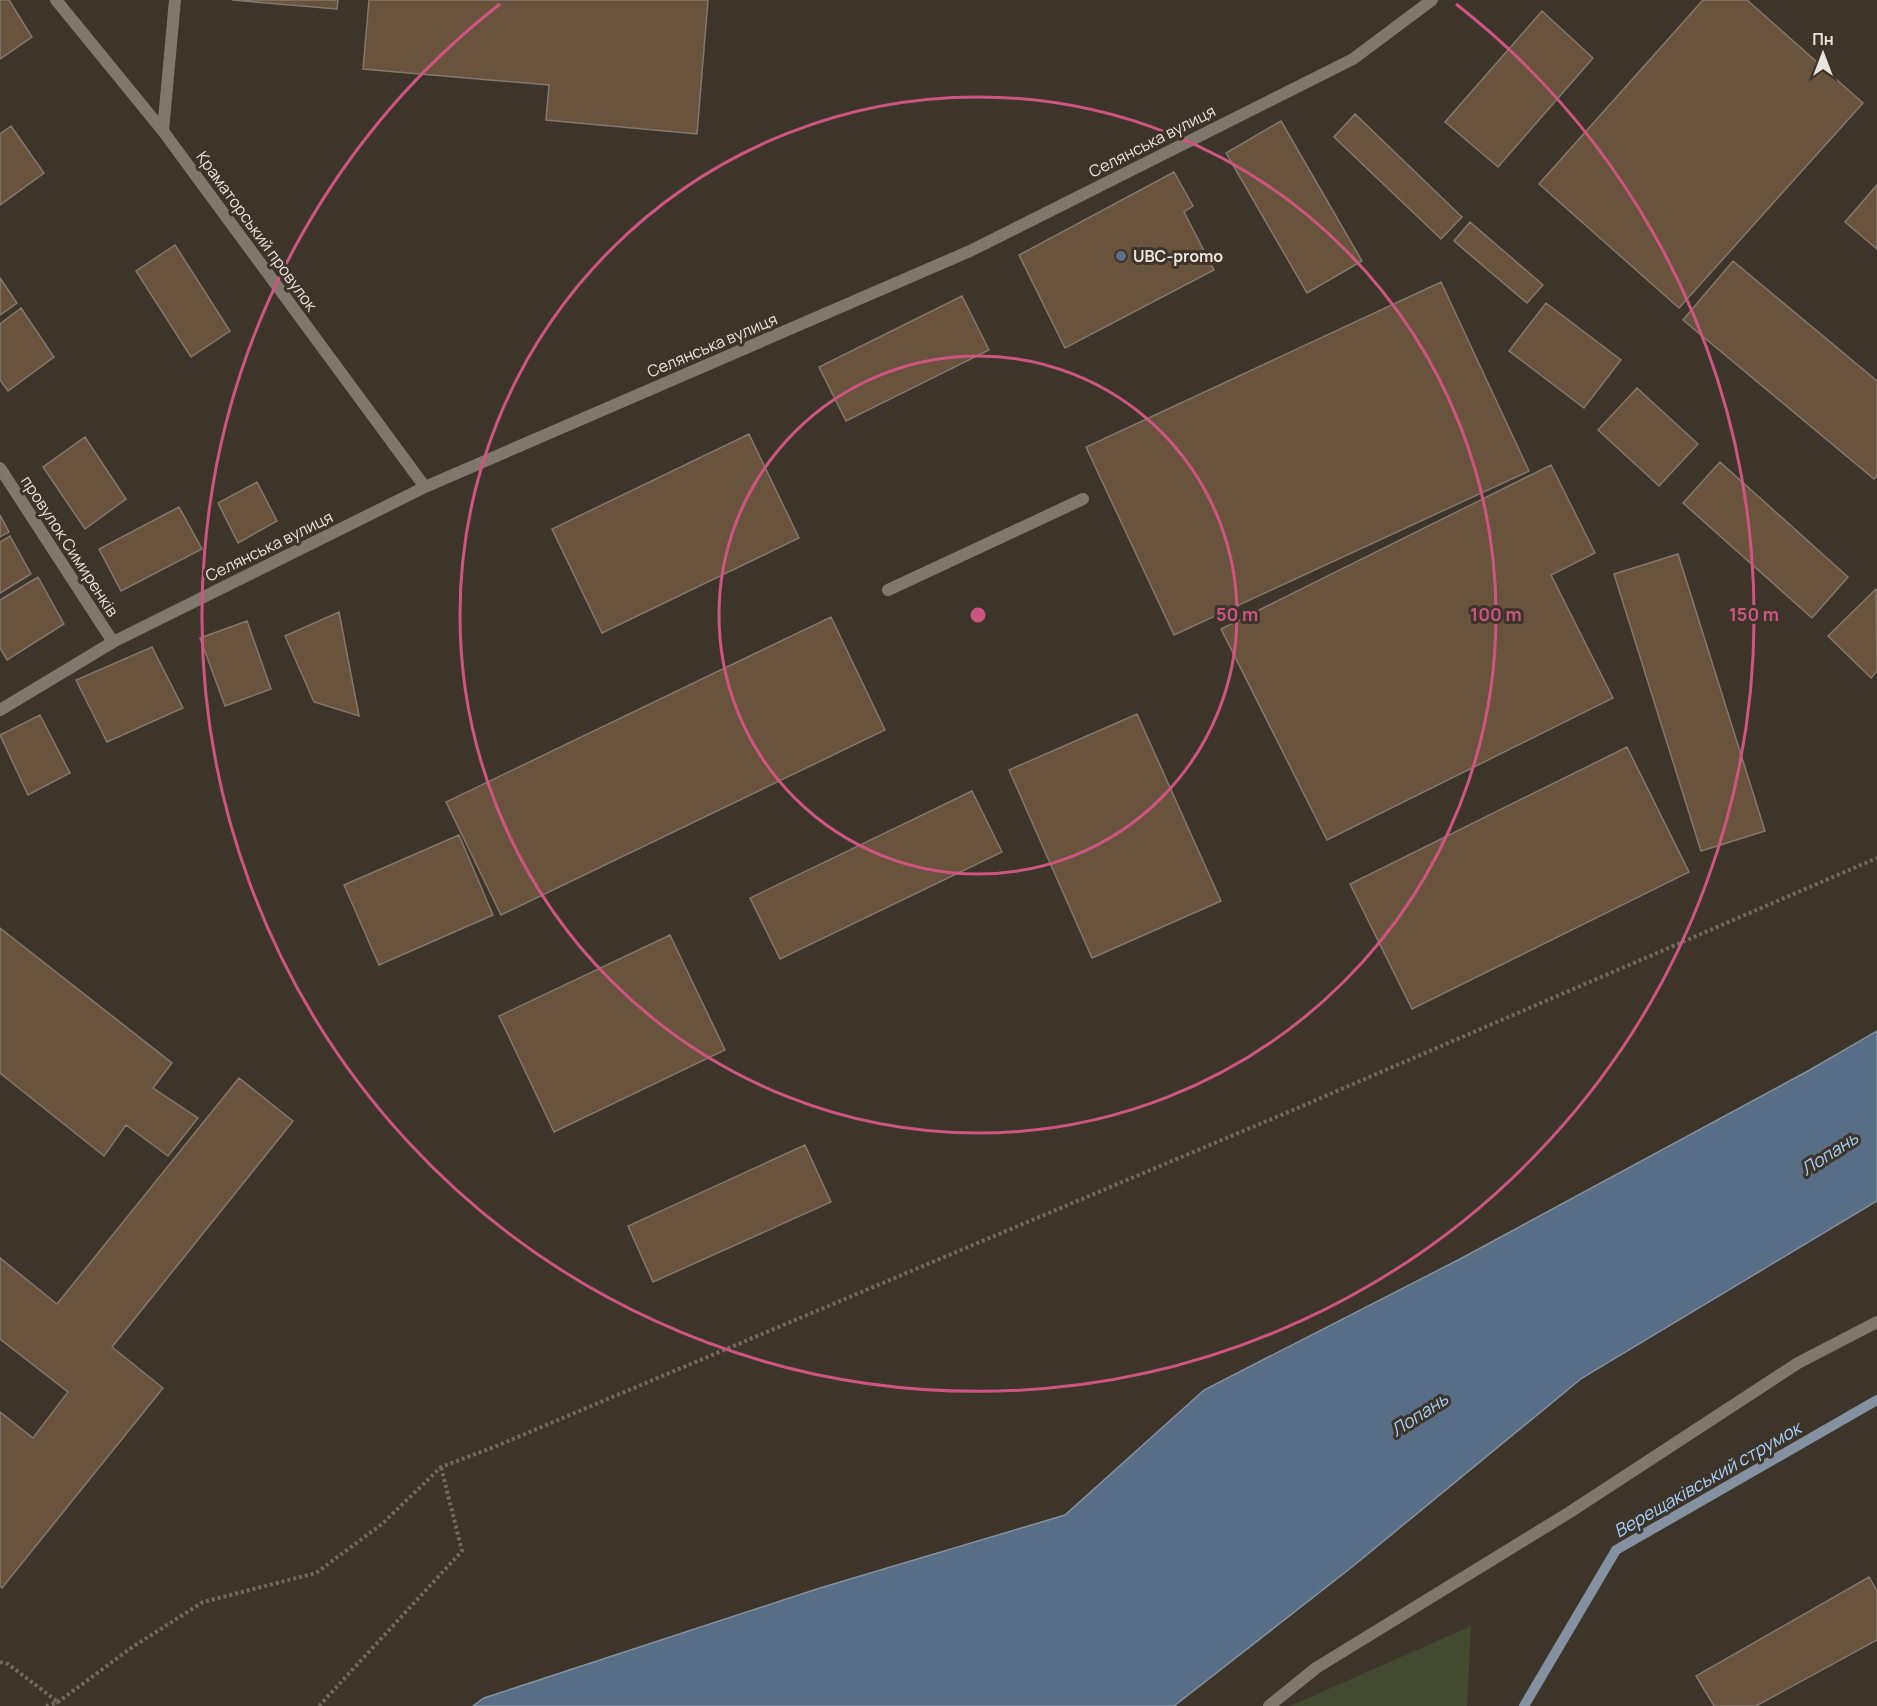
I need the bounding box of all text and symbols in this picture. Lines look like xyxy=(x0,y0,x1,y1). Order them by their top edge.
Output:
north arrow xyxy=(1793,24,1853,84)
text: Пн xyxy=(1812,28,1834,50)
street label: Селянська вулиця xyxy=(1085,100,1219,182)
street label: Краматорський провулок xyxy=(191,147,323,316)
place label: UBC-promo xyxy=(1133,245,1223,267)
marker: UBC-promo xyxy=(1114,249,1128,263)
street label: Селянська вулиця xyxy=(644,308,780,382)
street label: провулок Симиренків xyxy=(16,471,124,621)
street label: Селянська вулиця xyxy=(202,506,336,586)
text: 50 m xyxy=(1216,602,1258,626)
text: 100 m xyxy=(1470,602,1522,626)
text: 150 m xyxy=(1729,602,1779,626)
centre of rings xyxy=(968,605,988,625)
water label: Лопань xyxy=(1796,1125,1863,1180)
water label: Лопань xyxy=(1386,1386,1453,1441)
water label: Верещаківський струмок xyxy=(1609,1414,1808,1543)

